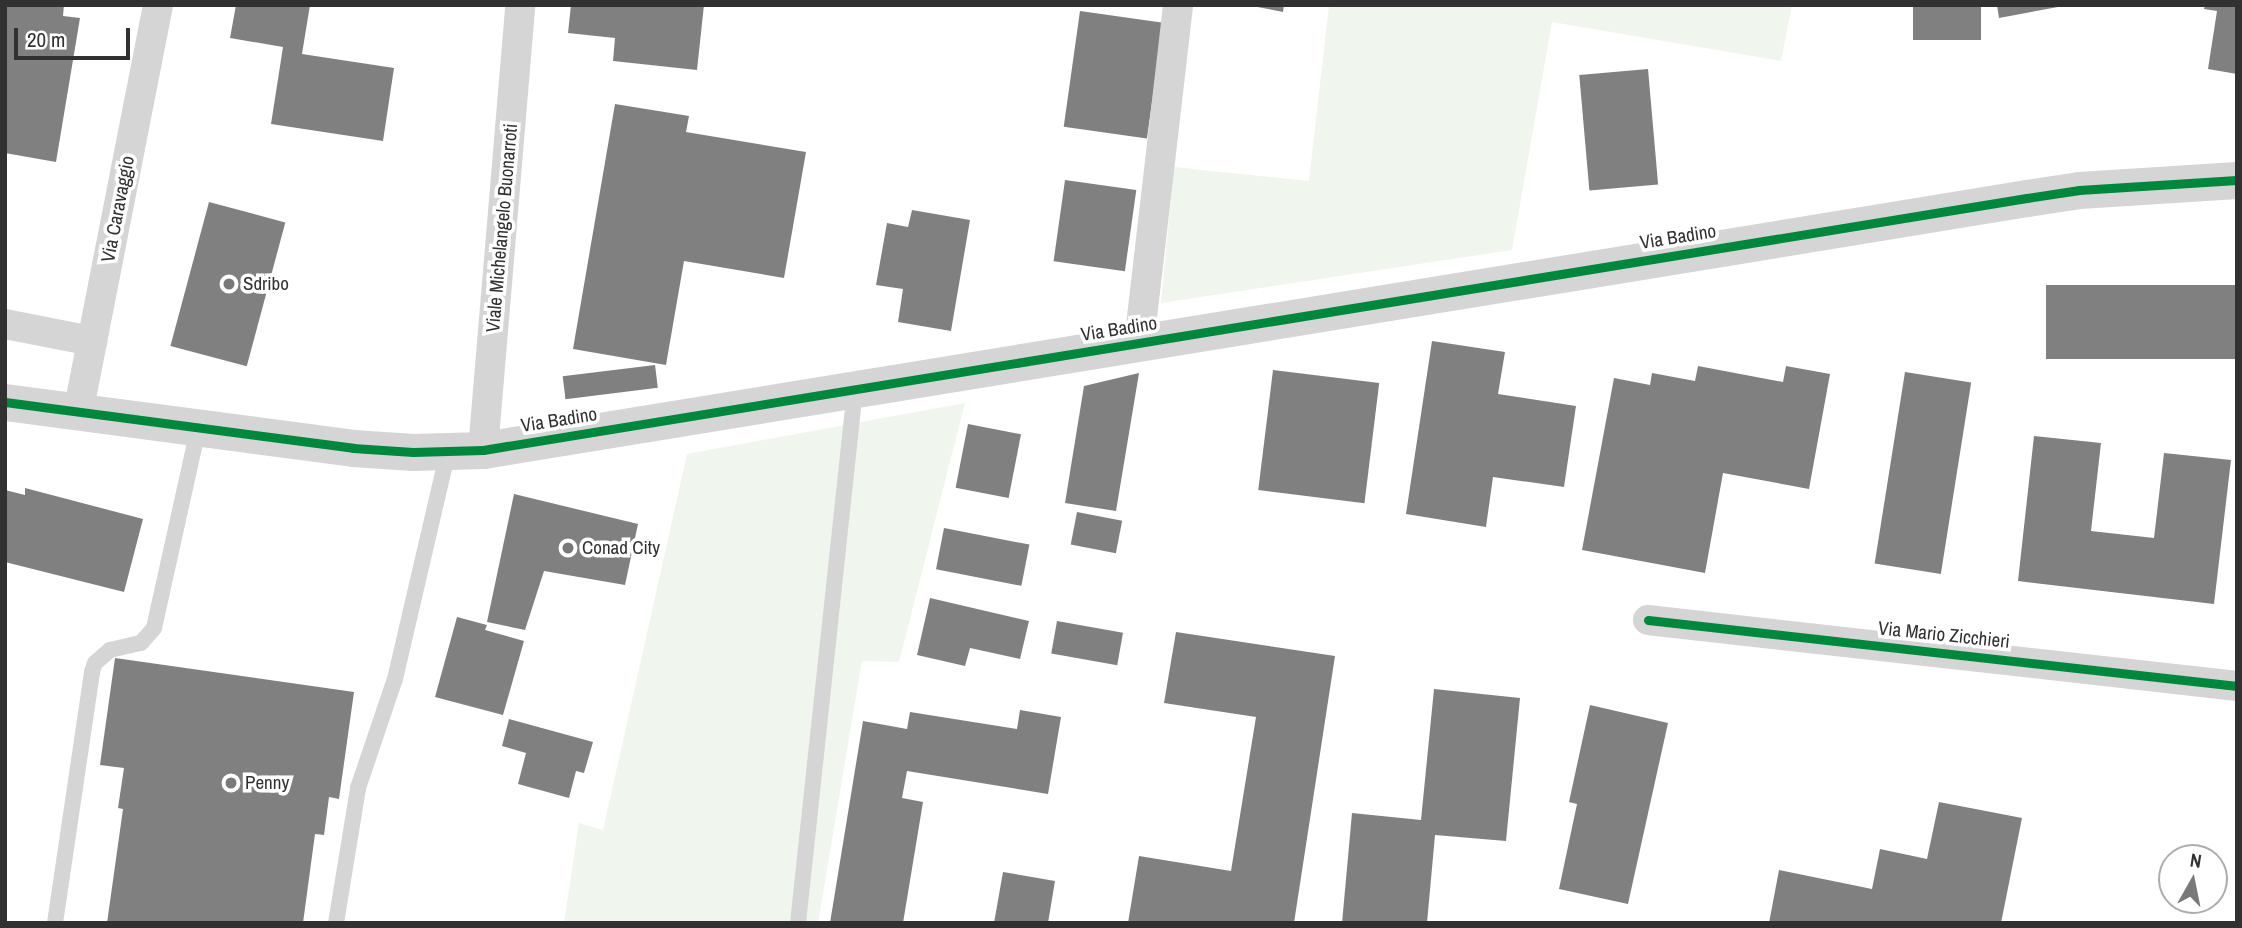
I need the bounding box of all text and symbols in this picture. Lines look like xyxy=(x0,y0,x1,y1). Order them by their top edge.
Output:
scale bar xyxy=(18,14,133,58)
text: 20 m xyxy=(27,25,65,54)
street label: Viale Michelangelo Buonarroti xyxy=(482,123,522,333)
street label: Via Caravaggio xyxy=(97,154,139,264)
street label: Via Badino xyxy=(1638,220,1718,254)
place label: Sdribo xyxy=(243,273,289,295)
marker: Sdribo xyxy=(221,276,237,292)
street label: Via Badino xyxy=(1079,312,1159,346)
street label: Via Badino xyxy=(519,403,599,437)
place label: Conad City xyxy=(582,537,660,559)
marker: Conad City xyxy=(560,540,576,556)
street label: Via Mario Zicchieri xyxy=(1877,617,2011,653)
place label: Penny xyxy=(245,772,289,794)
marker: Penny xyxy=(223,775,239,791)
north arrow xyxy=(2158,844,2228,914)
text: N xyxy=(2188,847,2204,874)

